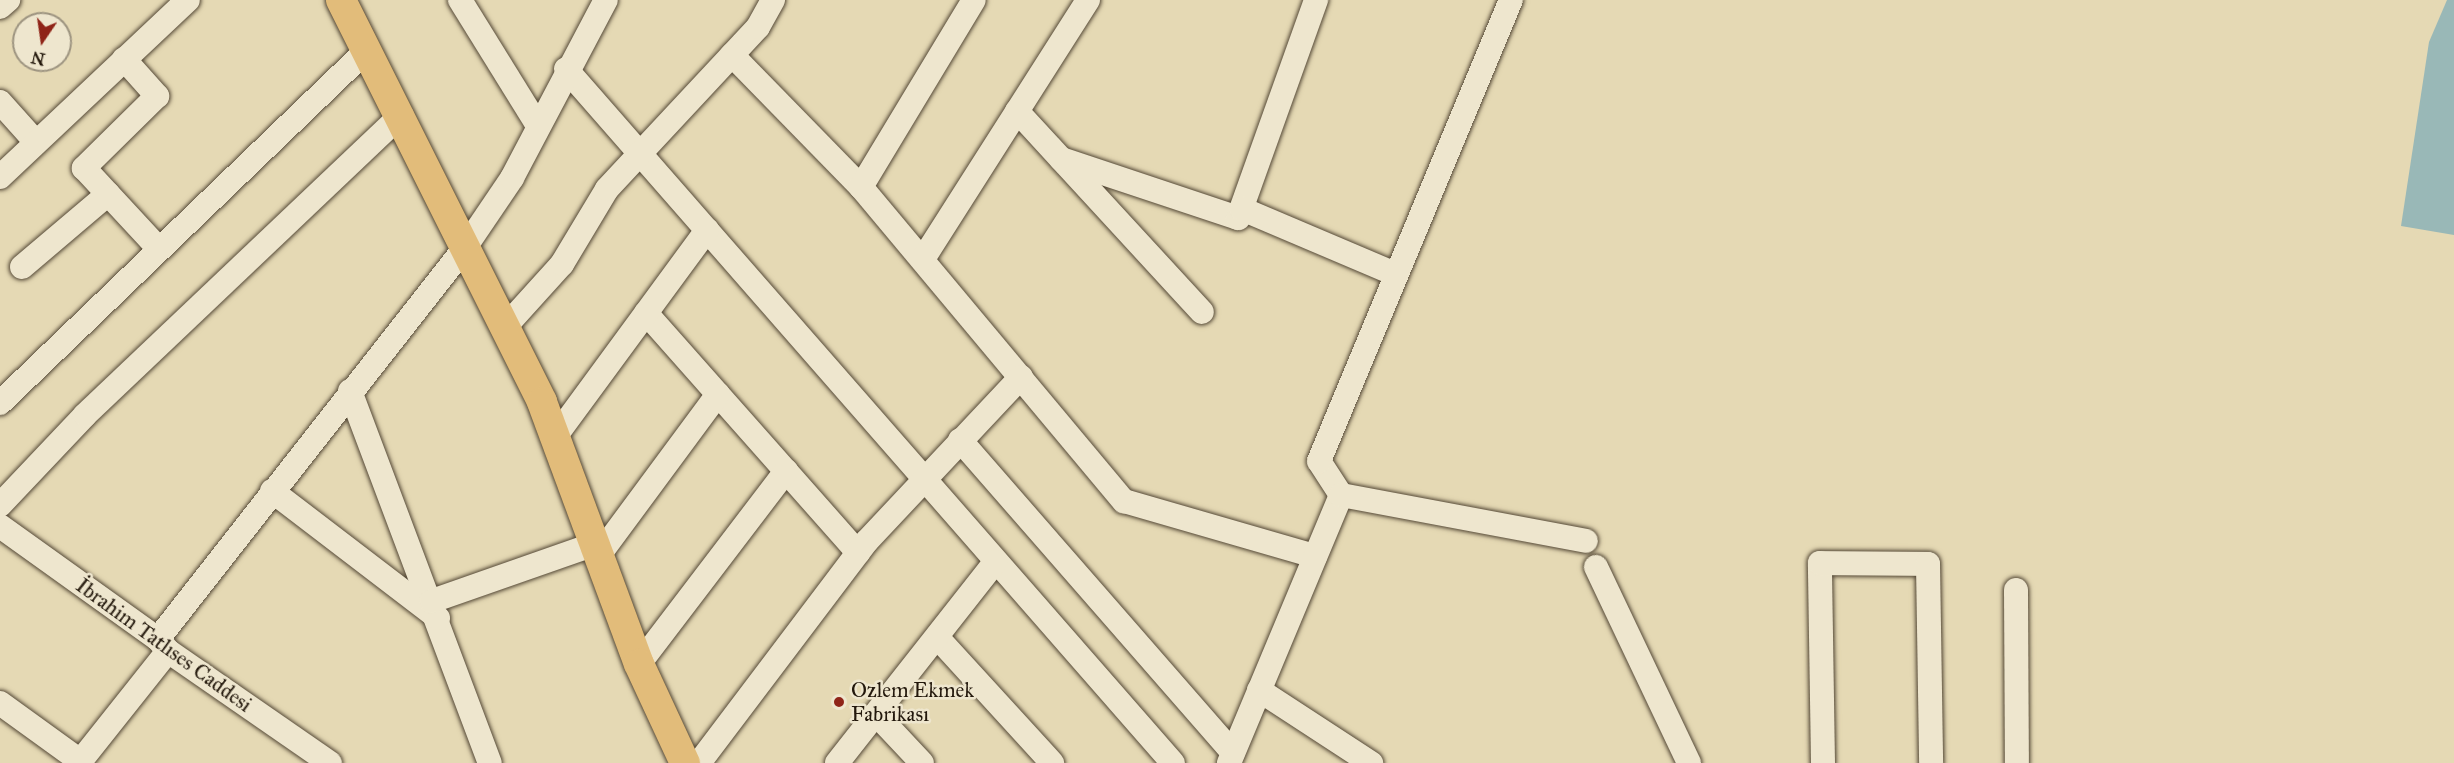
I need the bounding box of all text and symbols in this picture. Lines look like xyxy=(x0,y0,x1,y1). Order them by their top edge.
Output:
north arrow xyxy=(12,12,72,72)
text: N xyxy=(30,47,47,69)
street label: İbrahim Tatlıses Caddesi xyxy=(71,573,257,717)
place label: Ozlem Ekmek Fabrikası xyxy=(851,677,974,727)
marker: Ozlem Ekmek Fabrikası xyxy=(832,695,846,709)

